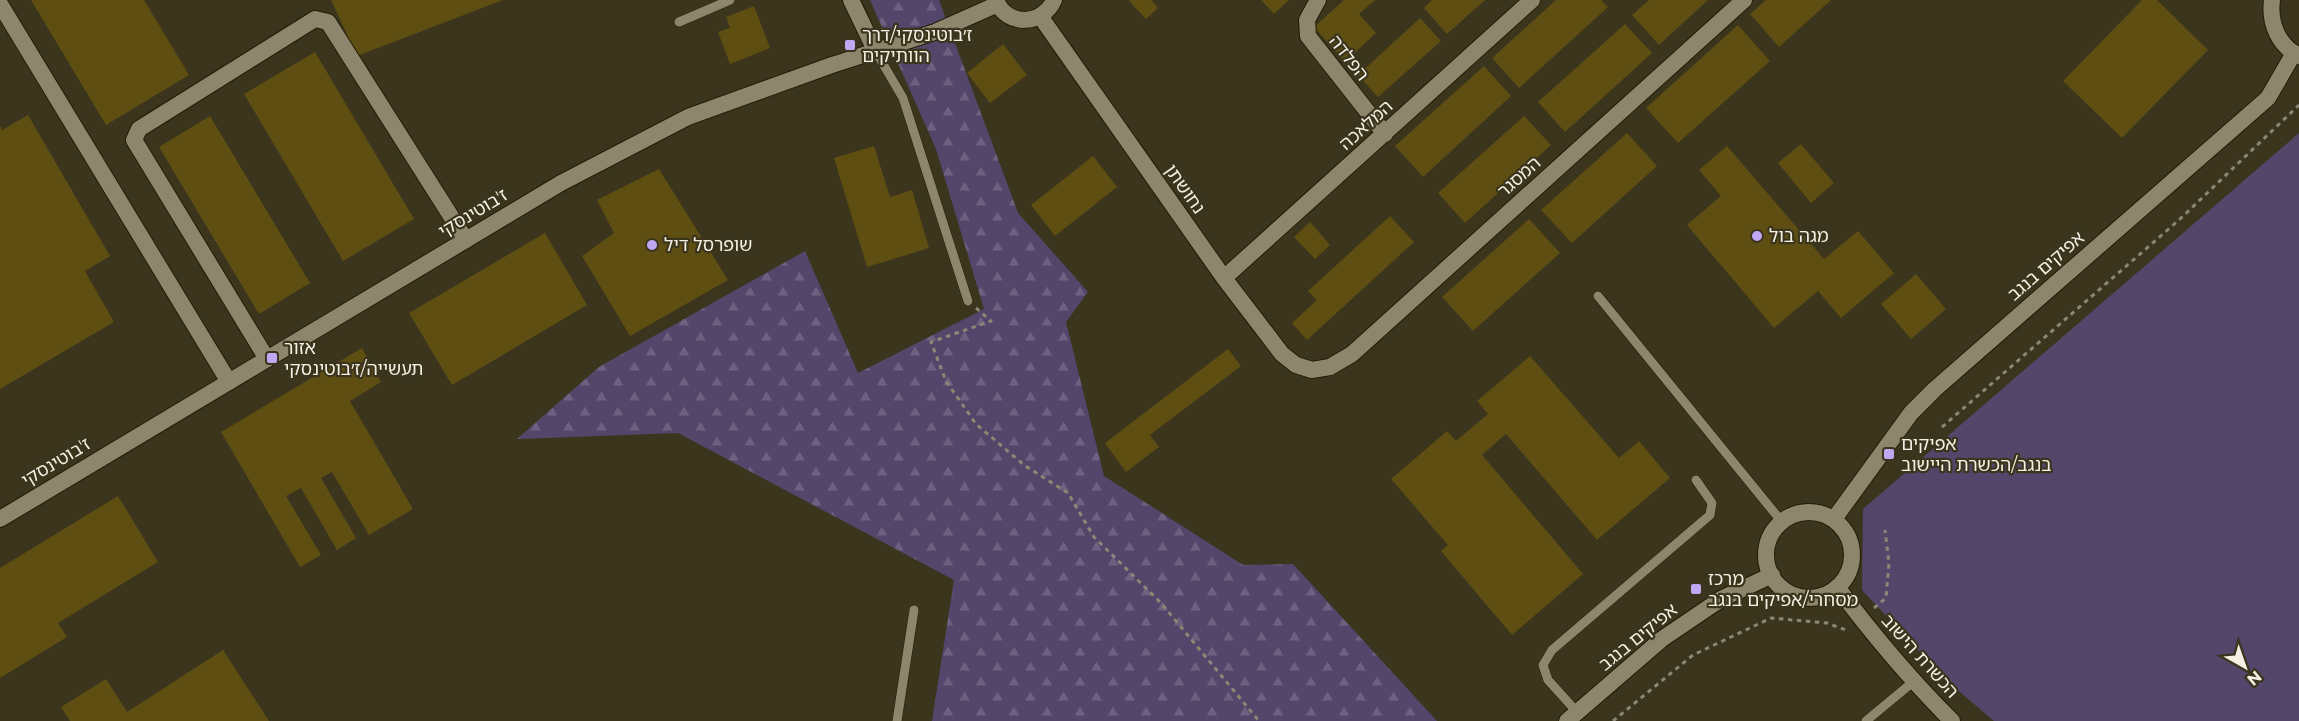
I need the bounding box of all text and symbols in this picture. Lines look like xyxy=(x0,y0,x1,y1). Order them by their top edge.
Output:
place label: ז׳בוטינסקי/דרך הוותיקים xyxy=(862,24,973,67)
street label: הפלדה xyxy=(1324,31,1374,85)
marker: ז׳בוטינסקי/דרך הוותיקים xyxy=(843,38,857,52)
street label: המלאכה xyxy=(1335,95,1397,155)
street label: המסגר xyxy=(1493,152,1545,202)
street label: נחושתן xyxy=(1160,160,1210,218)
street label: ז'בוטינסקי xyxy=(434,184,512,242)
place label: מגה בול xyxy=(1769,225,1829,247)
street label: אפיקים בנגב xyxy=(2003,227,2089,305)
marker: מגה בול xyxy=(1750,229,1764,243)
place label: שופרסל דיל xyxy=(664,234,752,256)
marker: שופרסל דיל xyxy=(645,238,659,252)
place label: אזור תעשייה/ז׳בוטינסקי xyxy=(284,337,423,380)
marker: אזור תעשייה/ז׳בוטינסקי xyxy=(265,351,279,365)
street label: ז'בוטינסקי xyxy=(17,433,95,491)
place label: אפיקים בנגב/הכשרת היישוב xyxy=(1901,433,2052,476)
marker: אפיקים בנגב/הכשרת היישוב xyxy=(1882,447,1896,461)
place label: מרכז מסחרי/אפיקים בנגב xyxy=(1708,568,1858,611)
marker: מרכז מסחרי/אפיקים בנגב xyxy=(1689,582,1703,596)
street label: אפיקים בנגב xyxy=(1594,599,1682,675)
street label: הכשרת הישוב xyxy=(1877,610,1963,702)
north arrow xyxy=(2215,637,2275,697)
text: N xyxy=(2243,667,2265,690)

